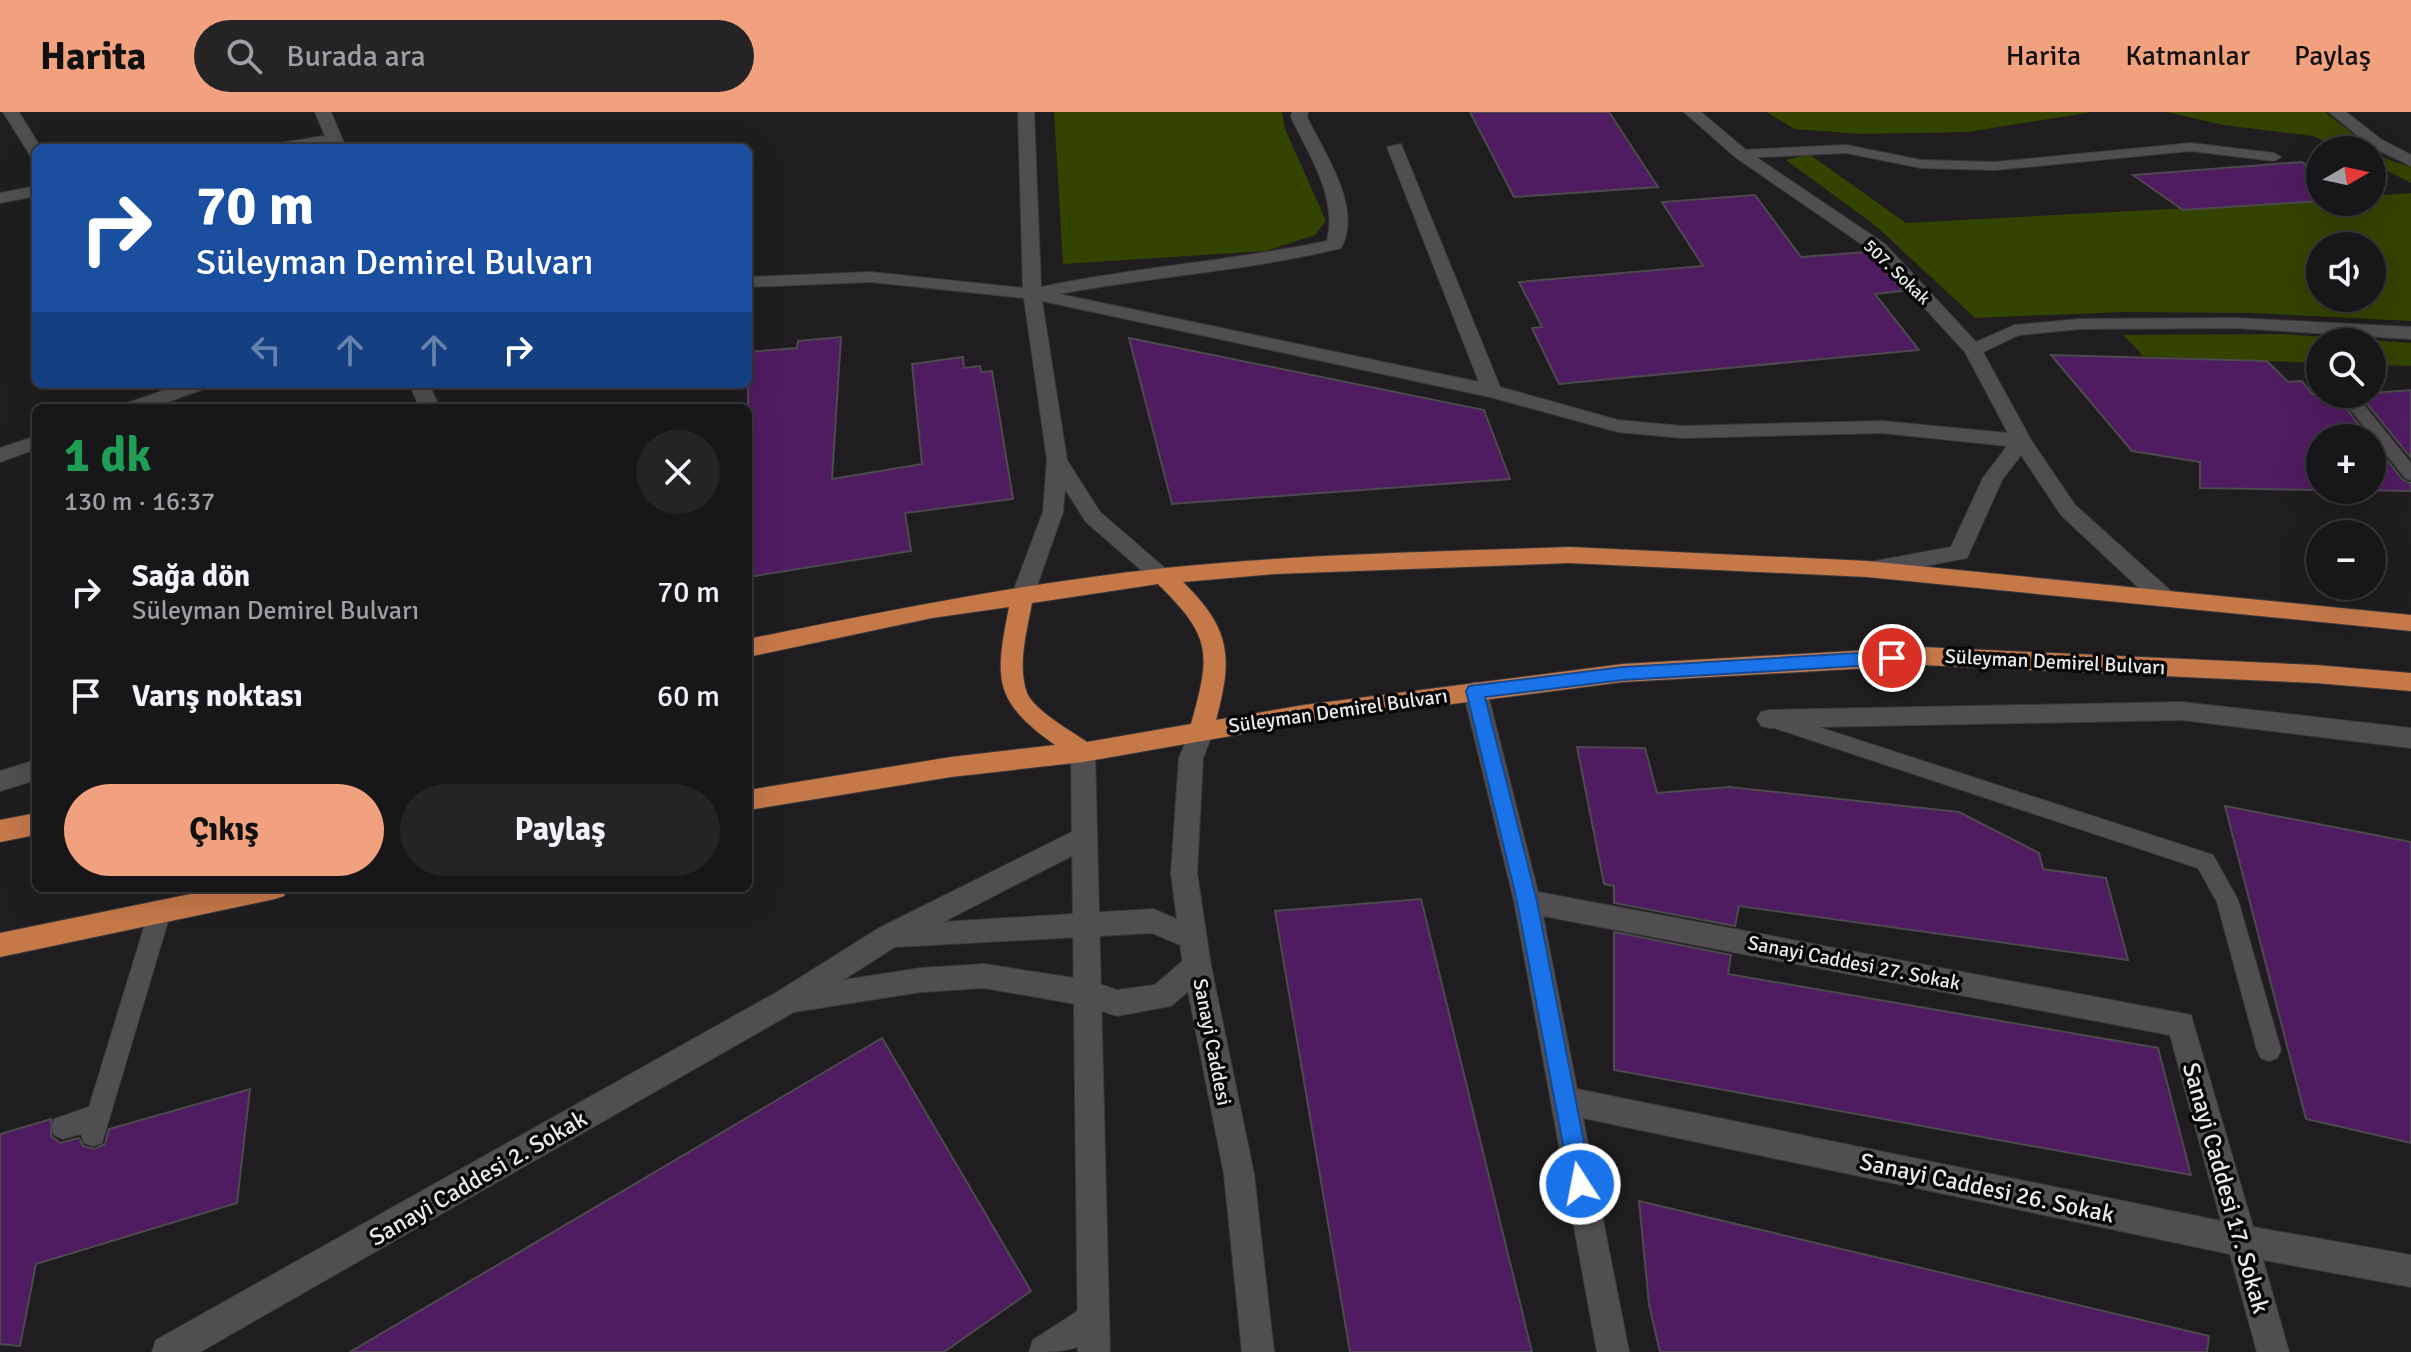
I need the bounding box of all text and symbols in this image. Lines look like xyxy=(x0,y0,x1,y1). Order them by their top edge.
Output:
search box xyxy=(194,20,754,92)
text: Harita xyxy=(40,33,146,80)
icon: search xyxy=(222,34,266,78)
text: Burada ara xyxy=(286,38,426,75)
text: Harita xyxy=(2006,39,2081,73)
text: Katmanlar xyxy=(2125,39,2250,73)
text: Paylaş xyxy=(2294,39,2371,73)
north arrow xyxy=(2306,136,2386,216)
map controls xyxy=(2306,136,2386,600)
text: 70 m xyxy=(196,171,314,240)
icon: right xyxy=(64,176,168,280)
button: sound xyxy=(2306,232,2386,312)
street label: 507. Sokak xyxy=(1859,235,1935,309)
text: Süleyman Demirel Bulvarı xyxy=(196,240,594,285)
icon: left xyxy=(244,328,288,372)
icon: ahead xyxy=(328,328,372,372)
icon: ahead xyxy=(412,328,456,372)
icon: right xyxy=(496,328,540,372)
button: search xyxy=(2306,328,2386,408)
button: + xyxy=(2306,424,2386,504)
text: 1 dk xyxy=(64,426,151,485)
button: close xyxy=(636,430,720,514)
text: 130 m · 16:37 xyxy=(64,486,215,518)
button: − xyxy=(2306,520,2386,600)
text: Sağa dön xyxy=(132,558,250,595)
icon: right xyxy=(64,570,108,614)
text: 70 m xyxy=(657,574,720,611)
text: Süleyman Demirel Bulvarı xyxy=(132,595,419,627)
pin xyxy=(1858,624,1926,692)
icon: arrive xyxy=(1870,636,1914,680)
street label: Süleyman Demirel Bulvarı xyxy=(1944,644,2166,680)
icon: arrive xyxy=(64,674,108,718)
text: Varış noktası xyxy=(132,678,303,715)
text: 60 m xyxy=(657,678,720,715)
street label: Süleyman Demirel Bulvarı xyxy=(1227,683,1449,739)
button: Çıkış xyxy=(64,784,384,876)
button: Paylaş xyxy=(400,784,720,876)
street label: Sanayi Caddesi 27. Sokak xyxy=(1745,930,1963,996)
street label: Sanayi Caddesi xyxy=(1187,976,1237,1108)
street label: Sanayi Caddesi 17. Sokak xyxy=(2176,1059,2276,1317)
street label: Sanayi Caddesi 2. Sokak xyxy=(364,1103,592,1253)
position arrow xyxy=(1538,1142,1622,1226)
street label: Sanayi Caddesi 26. Sokak xyxy=(1857,1146,2117,1230)

